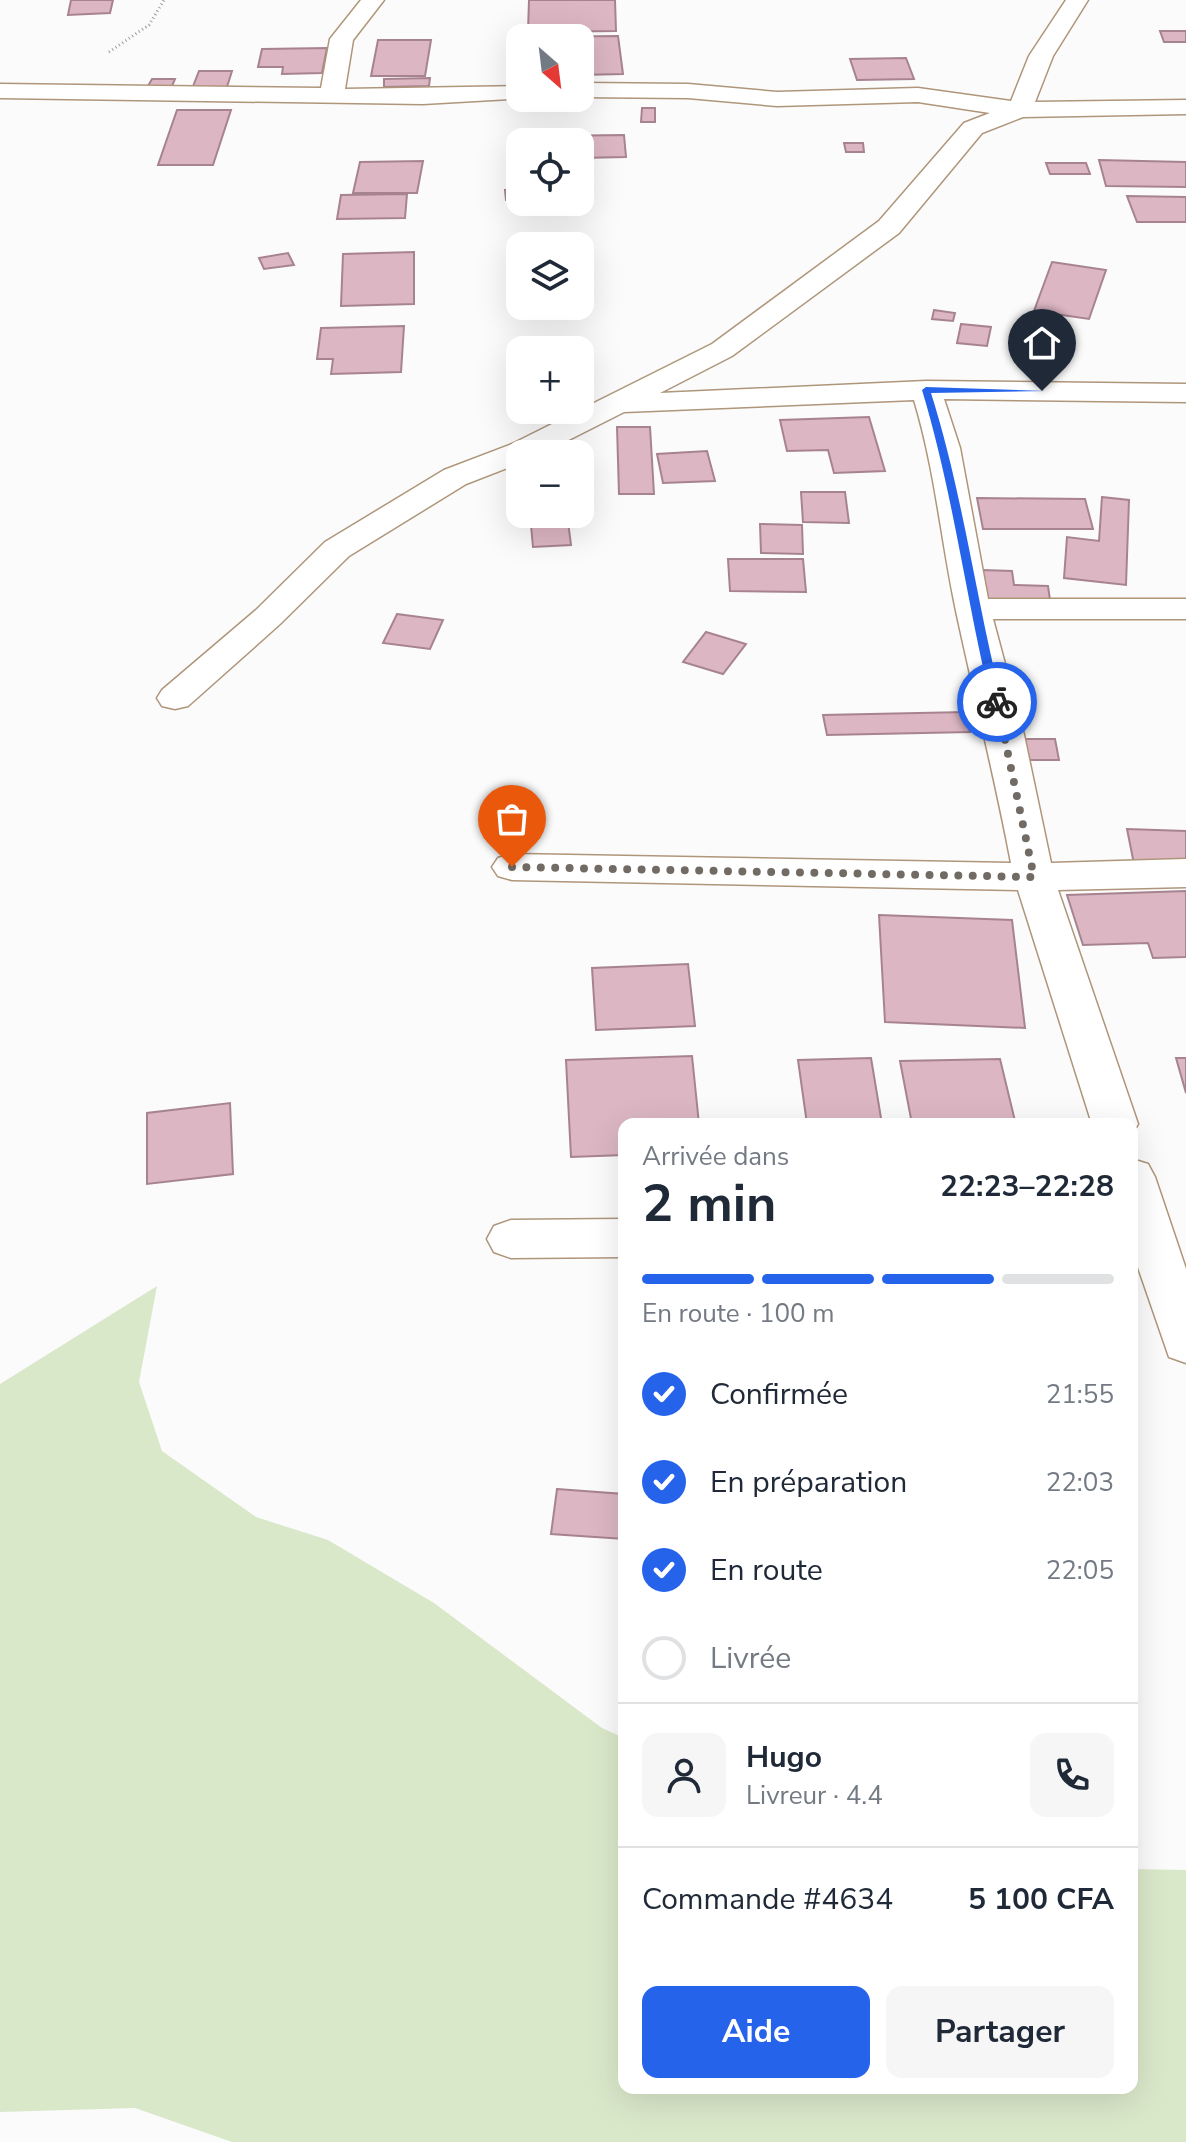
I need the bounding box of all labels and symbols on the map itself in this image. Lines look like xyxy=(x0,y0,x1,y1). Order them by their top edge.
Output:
north arrow xyxy=(506,24,594,112)
pin xyxy=(1008,309,1076,391)
courier xyxy=(957,662,1037,742)
pin xyxy=(478,785,546,867)

